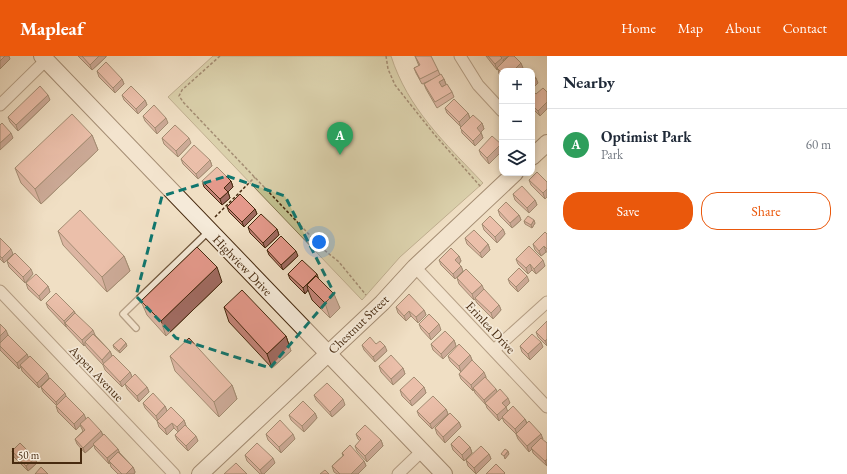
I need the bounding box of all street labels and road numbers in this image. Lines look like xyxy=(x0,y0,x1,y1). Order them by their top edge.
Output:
street label: Highview Drive xyxy=(209,231,276,300)
street label: Chestnut Street xyxy=(324,291,392,358)
street label: Erinlea Drive xyxy=(462,298,519,357)
street label: Aspen Avenue xyxy=(65,341,128,405)

